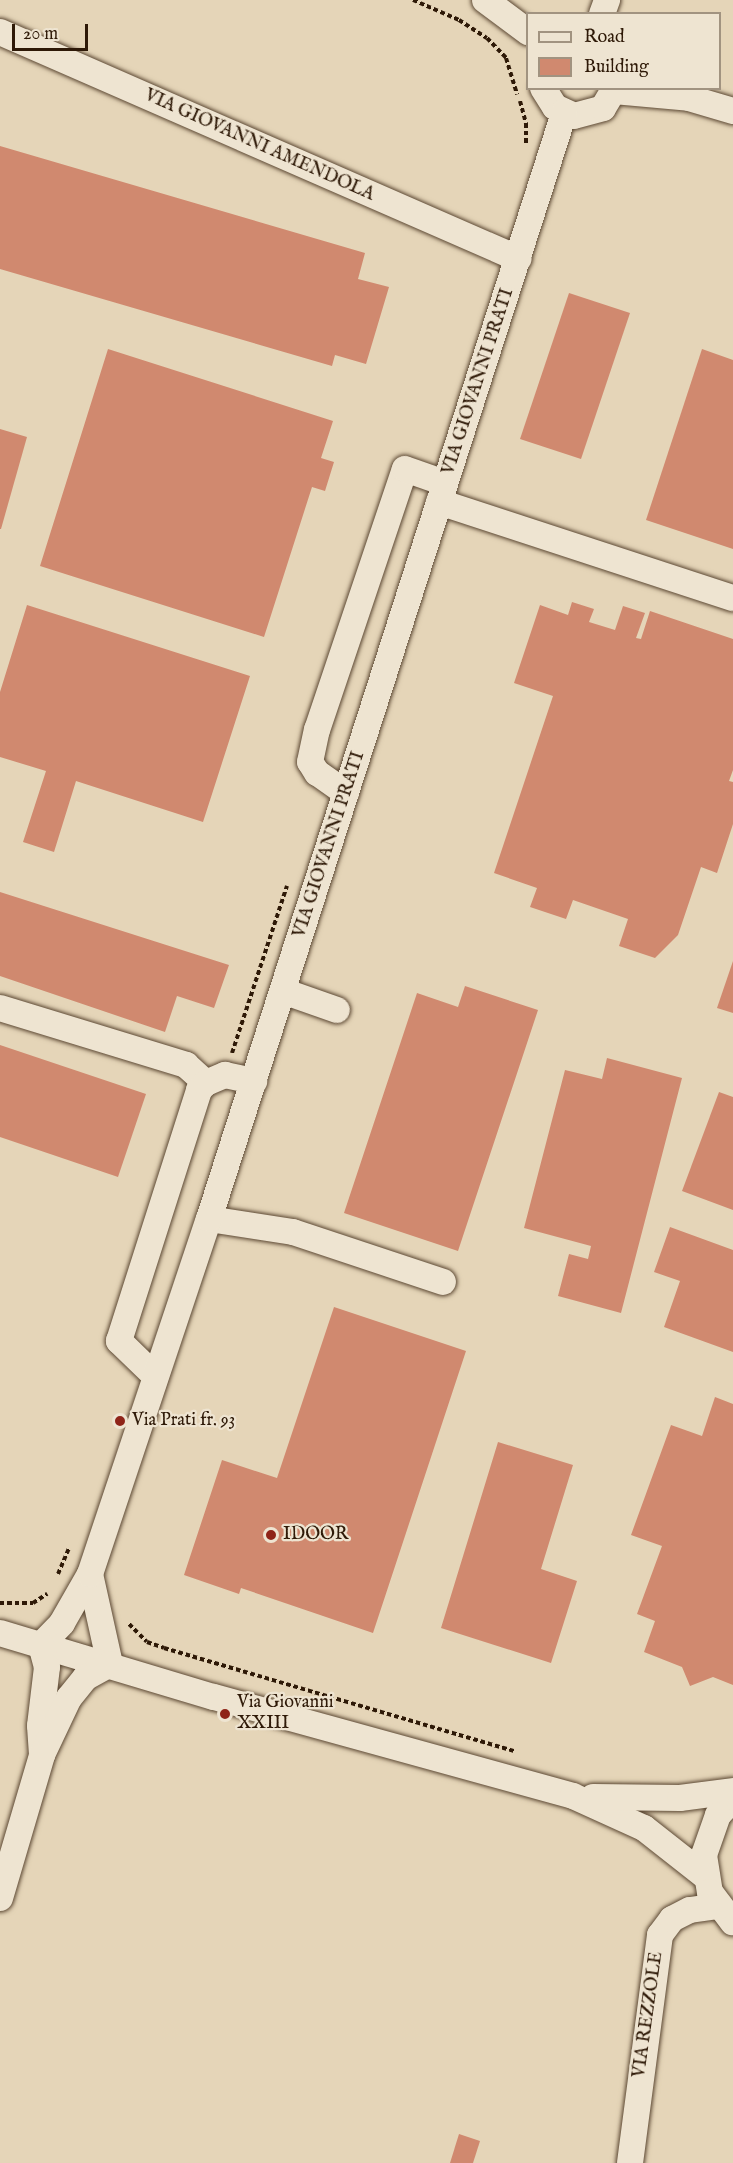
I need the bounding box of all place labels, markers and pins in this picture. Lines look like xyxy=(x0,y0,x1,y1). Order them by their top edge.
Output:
place label: Via Prati fr. 93 xyxy=(132,1410,235,1432)
marker: Via Prati fr. 93 xyxy=(113,1414,127,1428)
place label: IDOOR xyxy=(283,1524,348,1546)
marker: IDOOR xyxy=(264,1528,278,1542)
place label: Via Giovanni XXIII xyxy=(237,1693,334,1736)
marker: Via Giovanni XXIII xyxy=(218,1707,232,1721)

